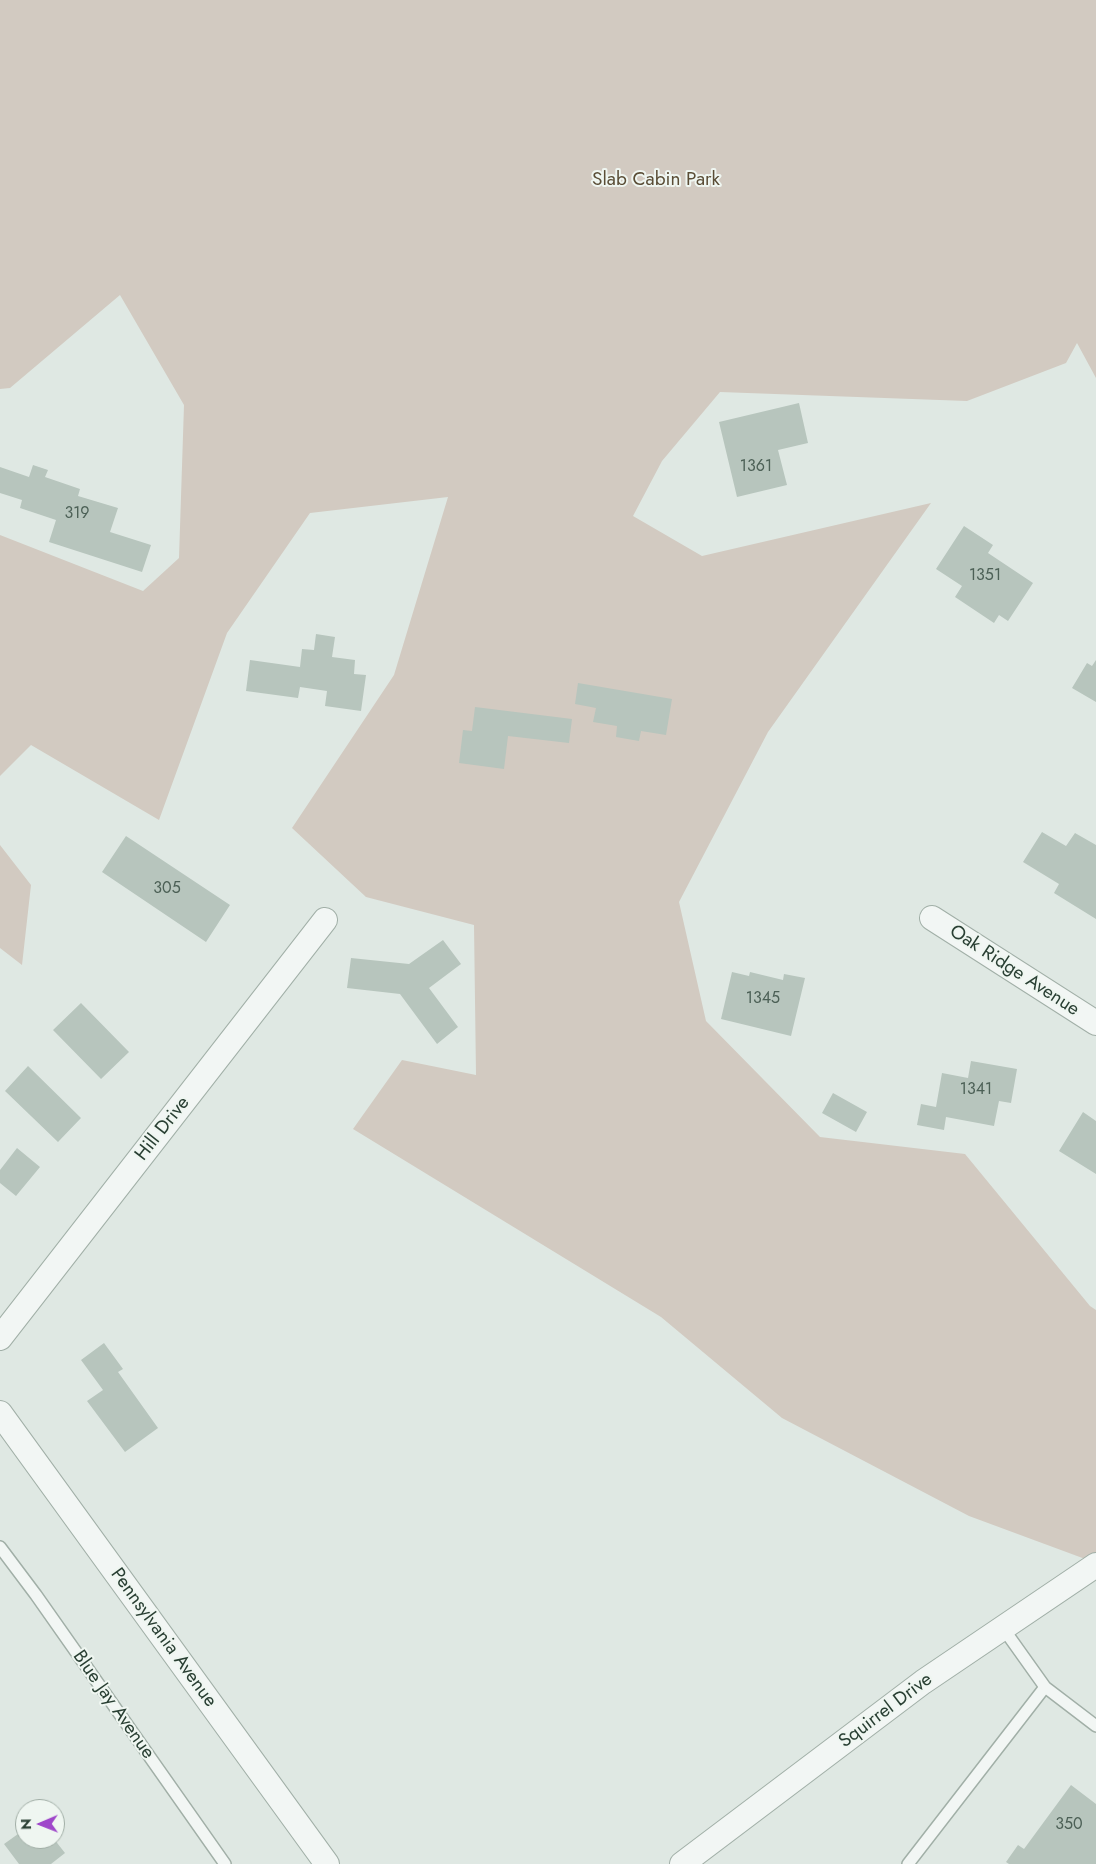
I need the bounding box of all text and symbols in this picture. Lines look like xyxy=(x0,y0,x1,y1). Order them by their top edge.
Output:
park label: Slab Cabin Park xyxy=(592,169,720,191)
house number: 1361 xyxy=(740,457,772,477)
house number: 319 xyxy=(64,504,90,524)
house number: 1351 xyxy=(969,566,1001,586)
house number: 305 xyxy=(153,879,181,899)
street label: Oak Ridge Avenue xyxy=(945,921,1083,1021)
house number: 1345 xyxy=(746,989,780,1009)
house number: 1341 xyxy=(960,1080,992,1100)
street label: Hill Drive xyxy=(131,1092,195,1166)
street label: Pennsylvania Avenue xyxy=(105,1564,221,1712)
street label: Blue Jay Avenue xyxy=(67,1646,159,1764)
street label: Squirrel Drive xyxy=(835,1668,937,1754)
north arrow xyxy=(15,1799,65,1849)
house number: 350 xyxy=(1055,1815,1083,1835)
text: N xyxy=(16,1819,36,1830)

